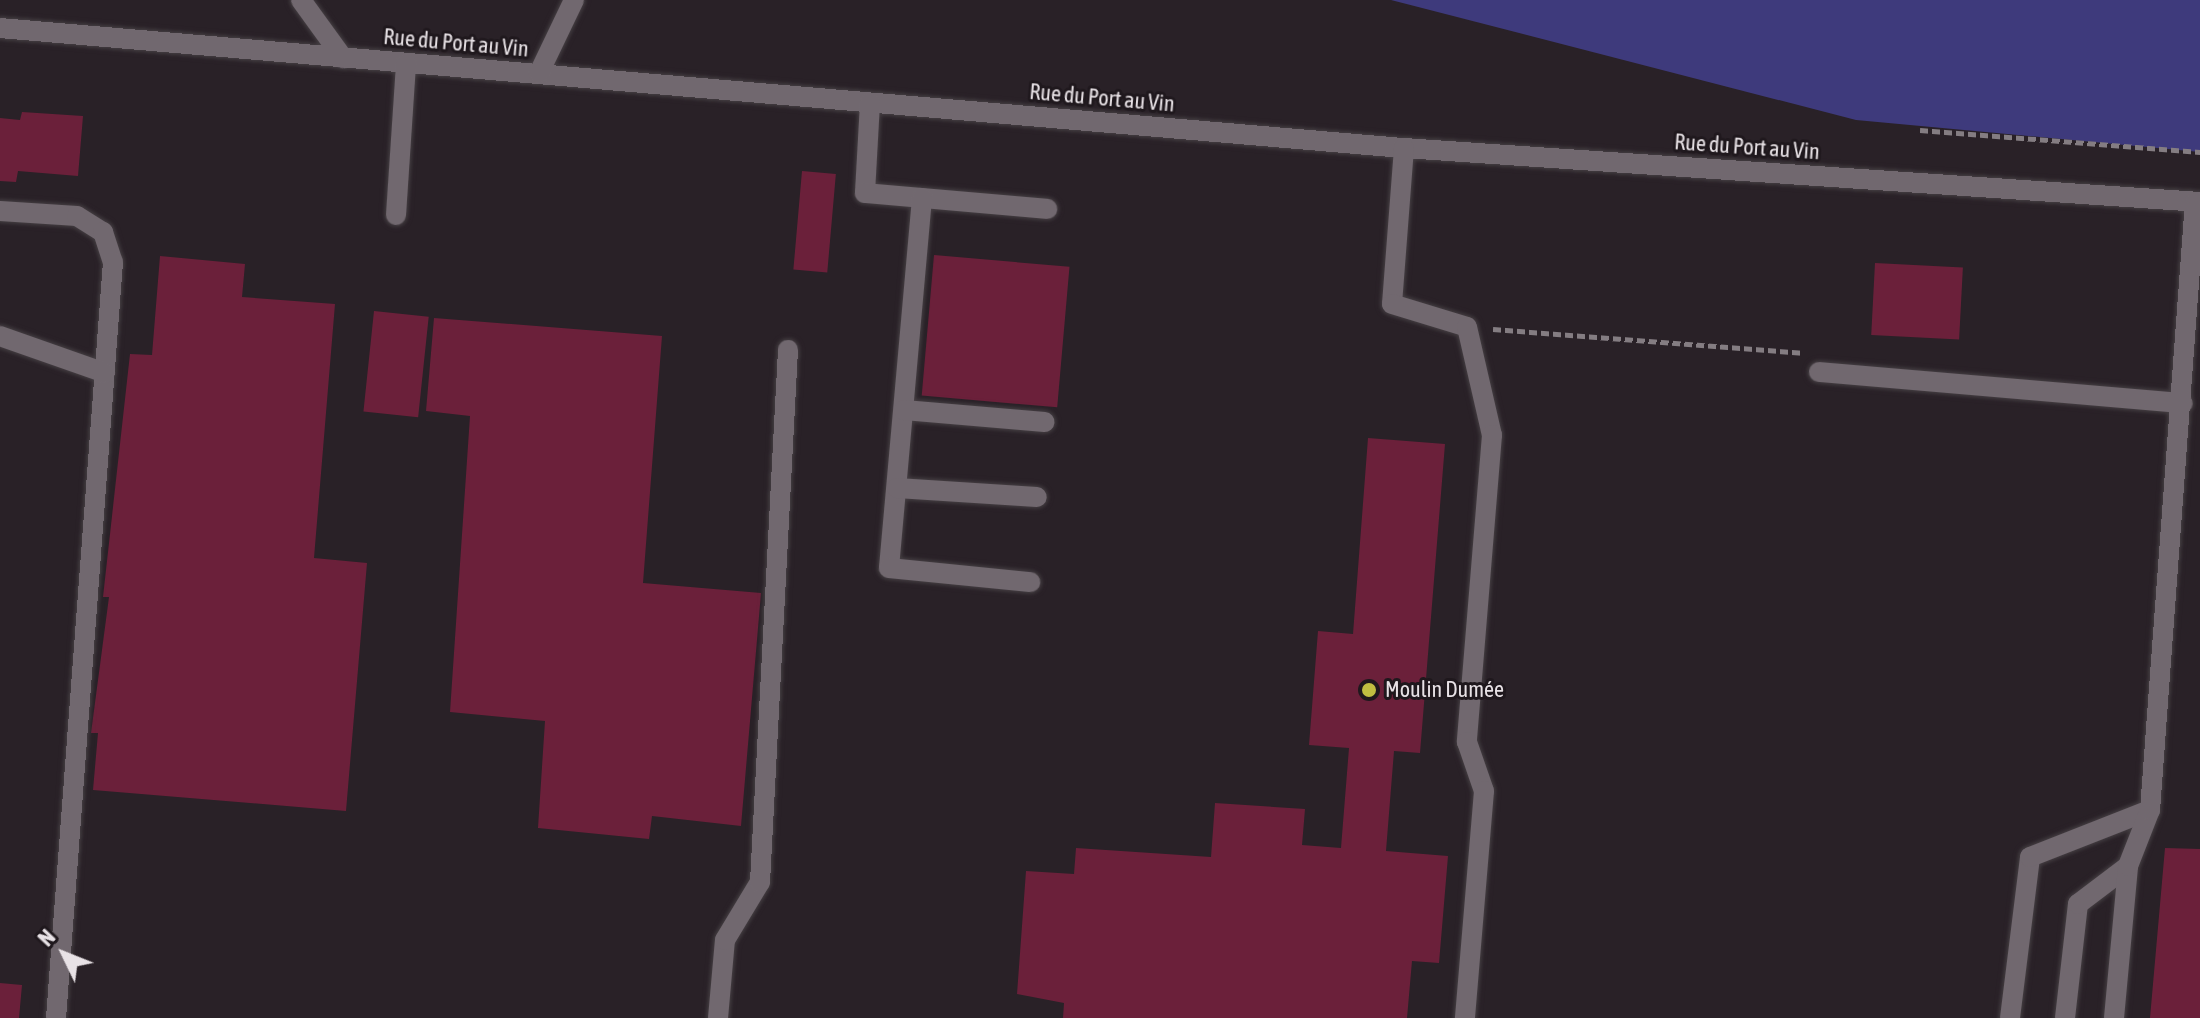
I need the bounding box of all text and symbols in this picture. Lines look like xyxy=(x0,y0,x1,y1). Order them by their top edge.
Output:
street label: Rue du Port au Vin xyxy=(382,24,530,62)
street label: Rue du Port au Vin xyxy=(1028,79,1176,117)
street label: Rue du Port au Vin xyxy=(1673,129,1821,165)
place label: Moulin Dumée xyxy=(1385,677,1504,703)
marker: Moulin Dumée xyxy=(1360,681,1378,699)
north arrow xyxy=(24,914,104,994)
text: N xyxy=(33,924,60,951)

